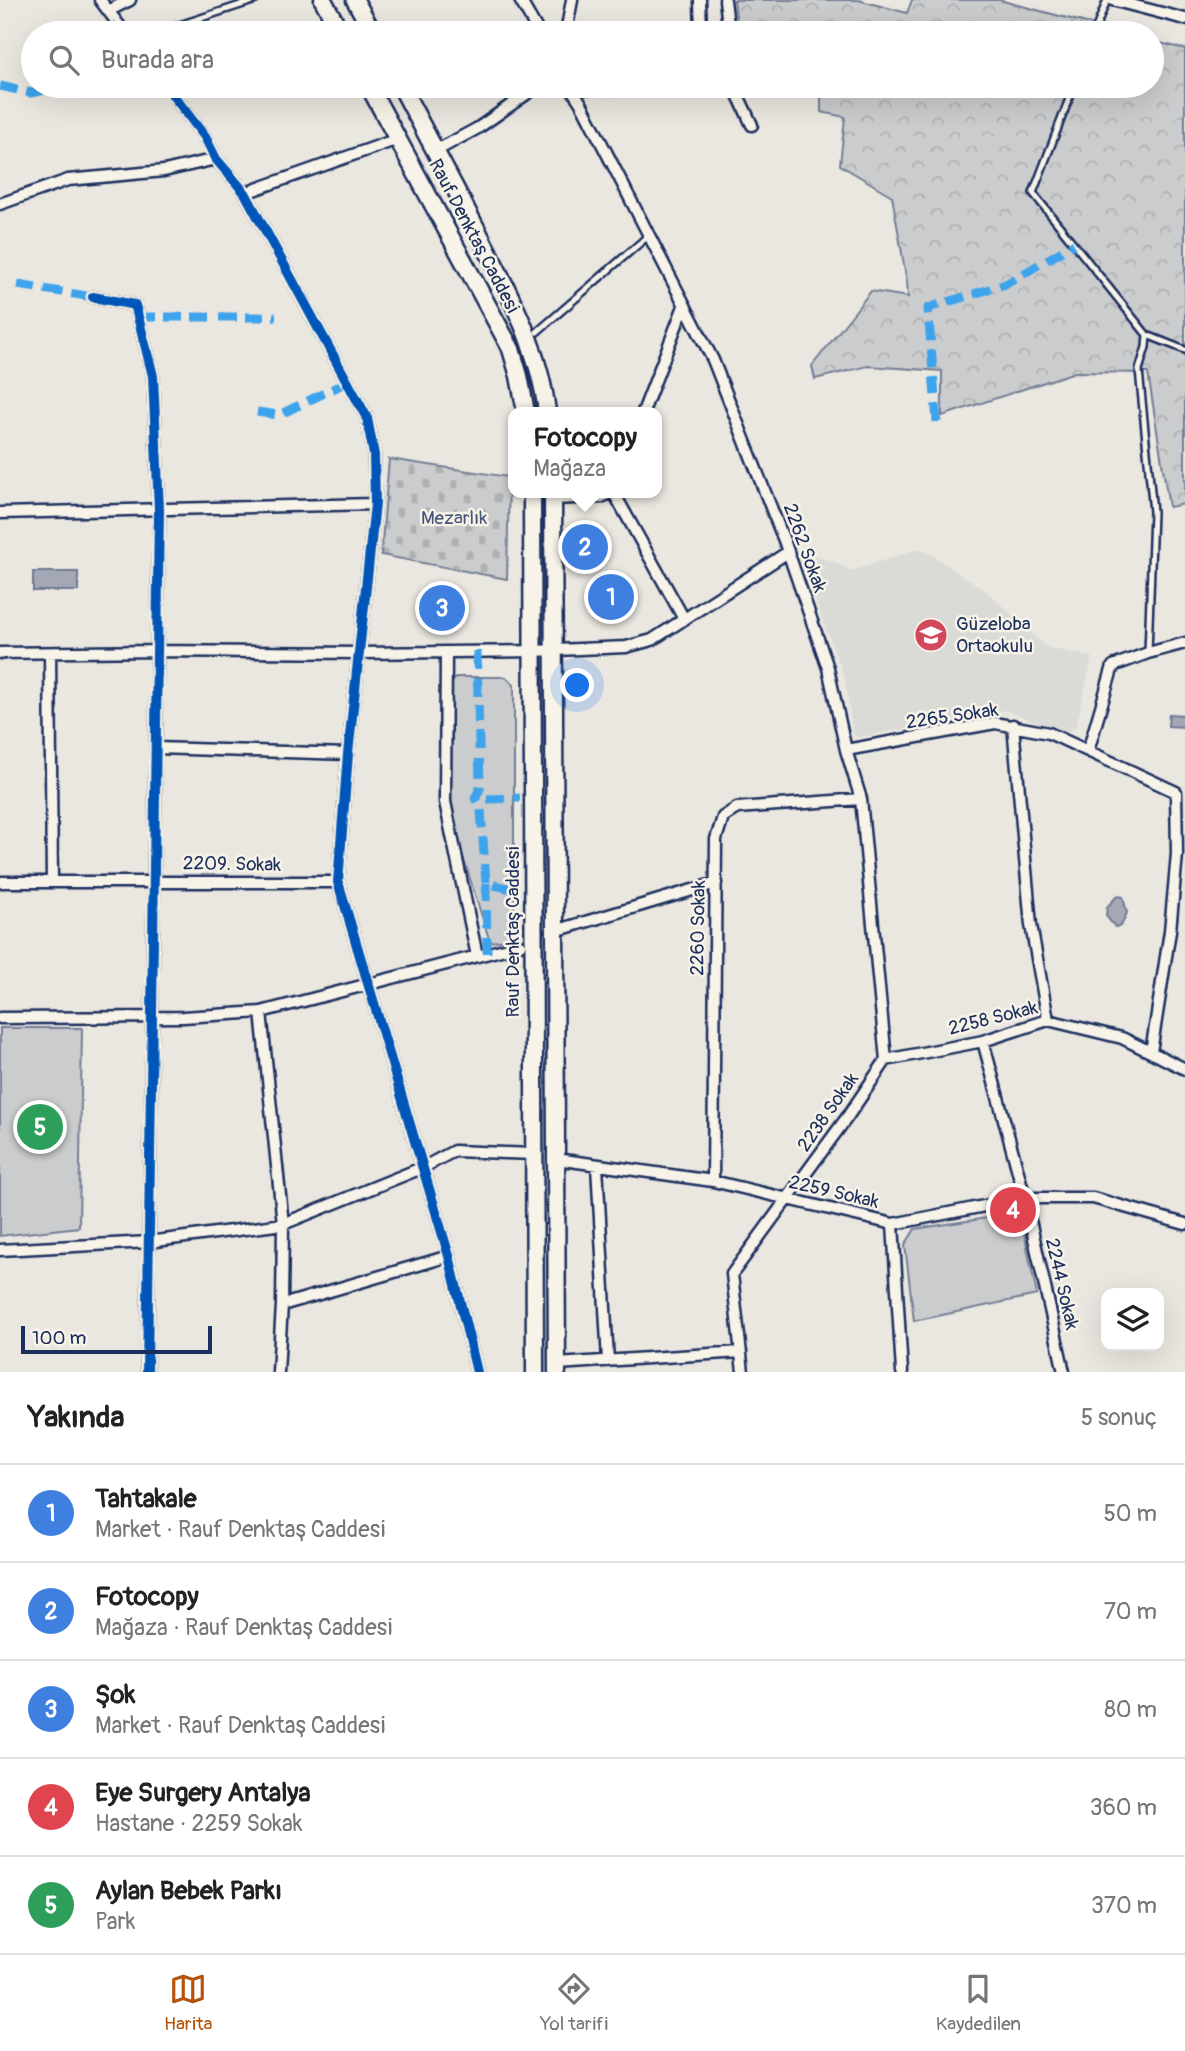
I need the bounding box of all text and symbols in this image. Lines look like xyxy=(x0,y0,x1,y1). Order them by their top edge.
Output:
search box xyxy=(21,21,1164,98)
icon: search xyxy=(45,41,83,79)
text: Burada ara xyxy=(101,44,214,76)
street label: Rauf Denktaş Caddesi xyxy=(423,155,525,317)
popup xyxy=(508,407,662,498)
text: Fotocopy xyxy=(533,422,637,454)
text: Mağaza xyxy=(533,454,606,483)
street label: 2262 Sokak xyxy=(778,500,832,596)
park label: Mezarlık xyxy=(421,506,487,530)
pin: 2 xyxy=(562,521,608,573)
pin: 1 xyxy=(588,571,634,623)
pin: 3 xyxy=(419,582,465,634)
place label: Güzeloba Ortaokulu xyxy=(956,612,1033,658)
school or university icon: Güzeloba Ortaokulu xyxy=(912,616,950,654)
your location xyxy=(560,668,594,702)
street label: 2265 Sokak xyxy=(904,698,1000,734)
street label: Rauf Denktaş Caddesi xyxy=(501,846,525,1018)
street label: 2209. Sokak xyxy=(183,851,281,877)
street label: 2260 Sokak xyxy=(685,880,711,976)
street label: 2258 Sokak xyxy=(946,995,1040,1041)
street label: 2238 Sokak xyxy=(792,1068,864,1156)
pin: 5 xyxy=(17,1101,63,1153)
street label: 2259 Sokak xyxy=(787,1170,881,1214)
pin: 4 xyxy=(990,1184,1036,1236)
street label: 2244 Sokak xyxy=(1040,1236,1084,1332)
map controls xyxy=(1101,1288,1164,1351)
button: layers xyxy=(1101,1288,1164,1351)
scale bar xyxy=(21,1323,212,1355)
text: 100 m xyxy=(32,1326,86,1350)
text: Yakında xyxy=(28,1399,124,1436)
text: 5 sonuç xyxy=(1081,1403,1157,1432)
text: Tahtakale xyxy=(95,1483,197,1515)
text: 1 xyxy=(47,1499,56,1528)
text: 50 m xyxy=(1103,1499,1157,1528)
text: Market · Rauf Denktaş Caddesi xyxy=(95,1515,385,1544)
text: Fotocopy xyxy=(95,1581,199,1613)
text: 2 xyxy=(45,1597,57,1626)
text: 70 m xyxy=(1104,1597,1157,1626)
text: Mağaza · Rauf Denktaş Caddesi xyxy=(95,1613,392,1642)
text: Şok xyxy=(95,1679,135,1711)
text: 3 xyxy=(45,1695,57,1724)
text: 80 m xyxy=(1104,1695,1157,1724)
text: Market · Rauf Denktaş Caddesi xyxy=(95,1711,385,1740)
text: Eye Surgery Antalya xyxy=(95,1777,311,1809)
text: 4 xyxy=(44,1793,58,1822)
text: 360 m xyxy=(1090,1793,1157,1822)
text: Hastane · 2259 Sokak xyxy=(95,1809,302,1838)
text: Aylan Bebek Parkı xyxy=(95,1875,282,1907)
text: 5 xyxy=(45,1891,57,1920)
text: 370 m xyxy=(1091,1891,1157,1920)
text: Park xyxy=(95,1907,135,1936)
tab: Harita xyxy=(164,1970,212,2036)
tab: Yol tarifi xyxy=(540,1970,608,2036)
tab: Kaydedilen xyxy=(936,1970,1021,2036)

